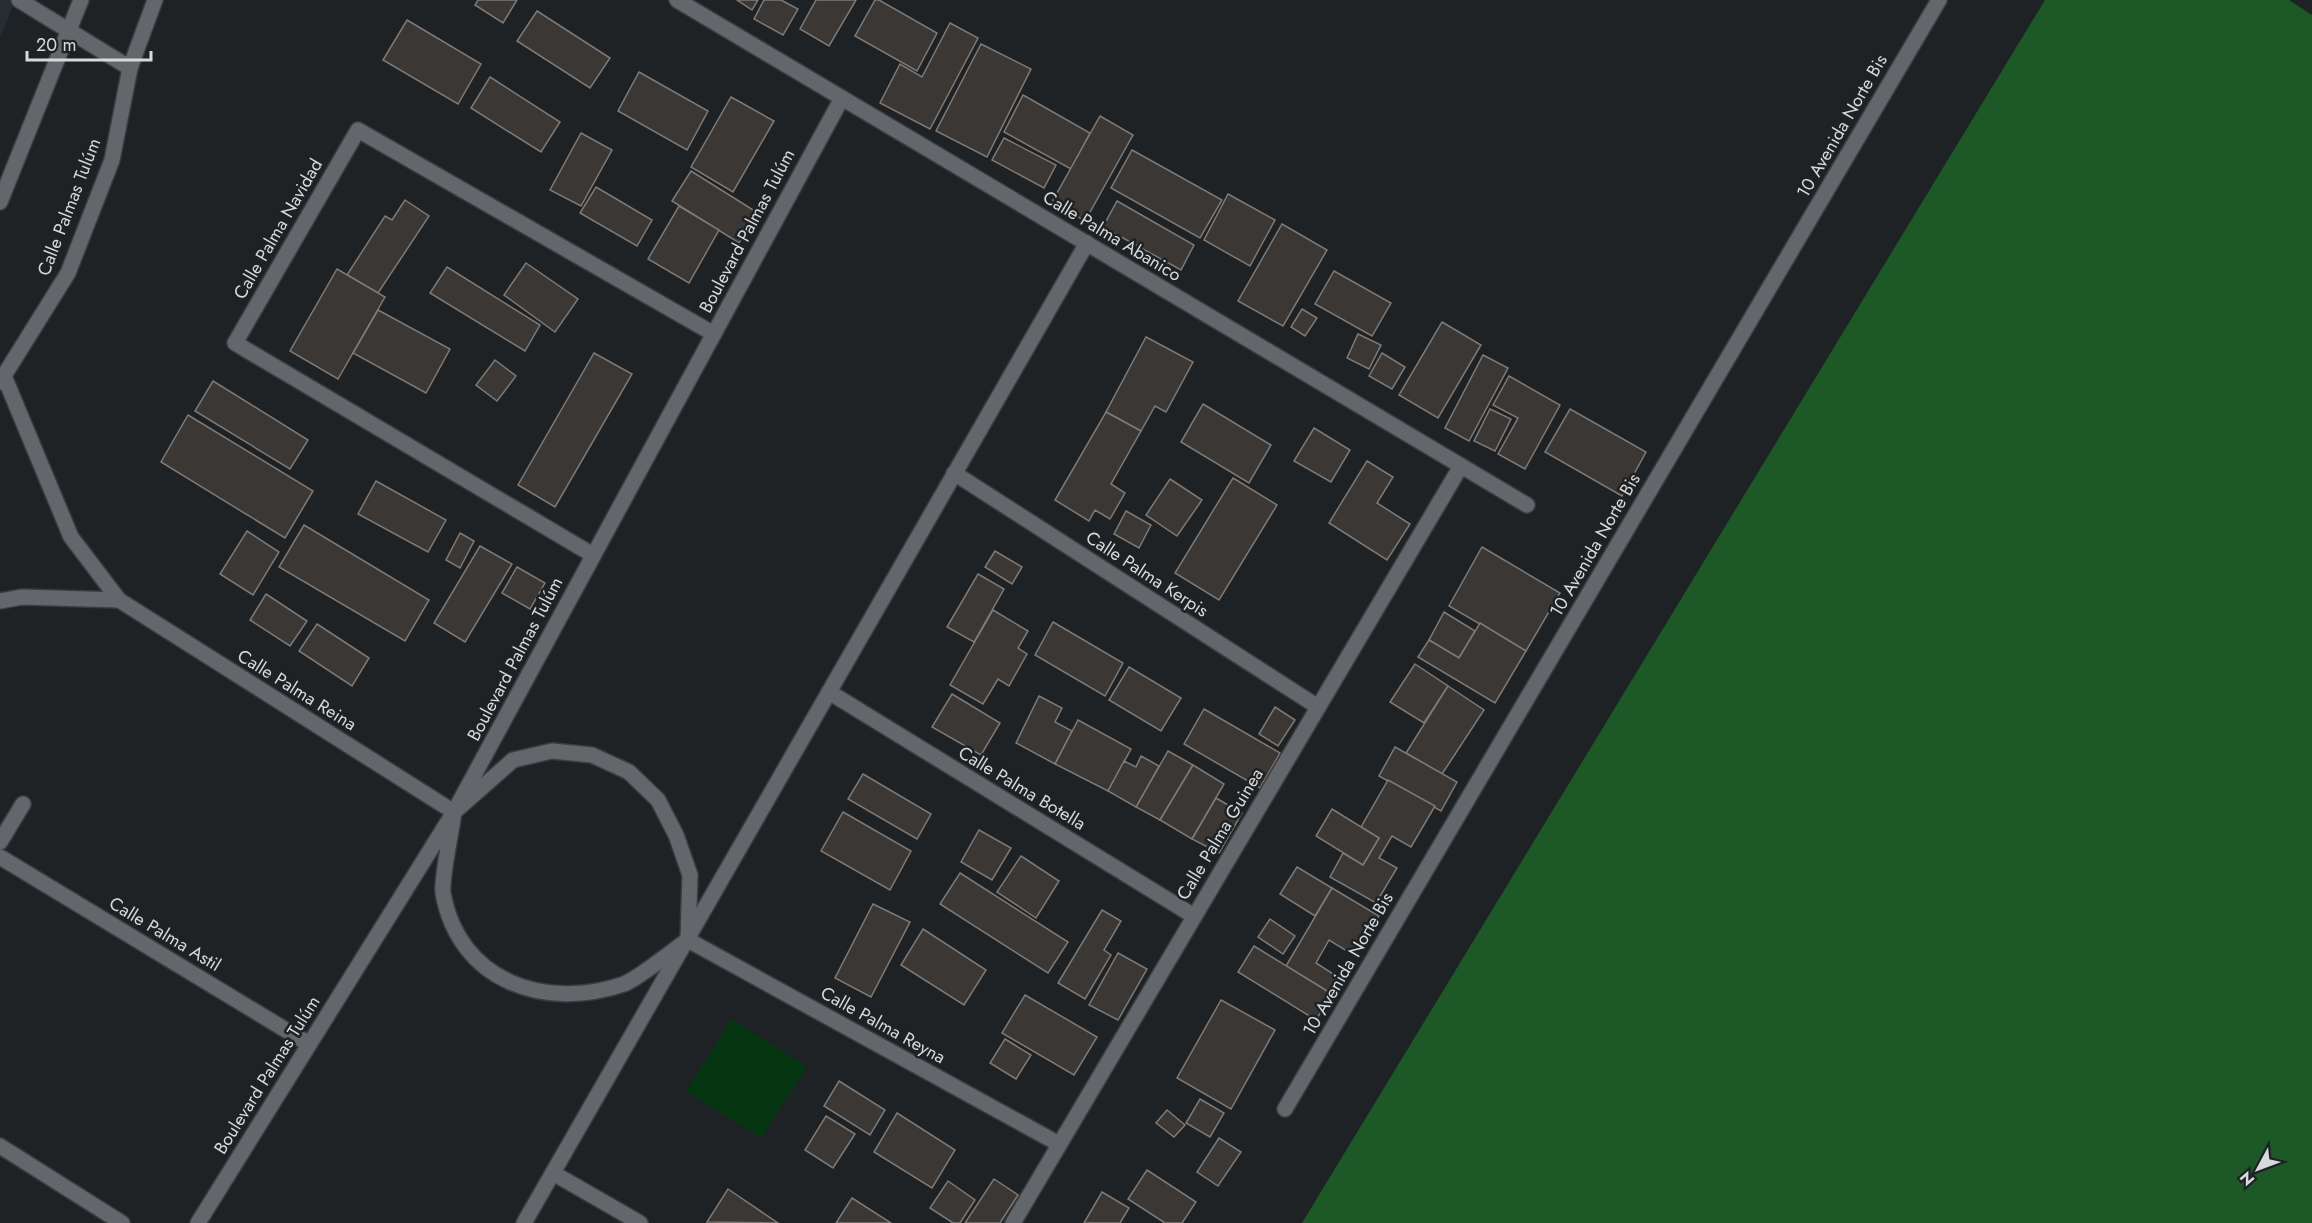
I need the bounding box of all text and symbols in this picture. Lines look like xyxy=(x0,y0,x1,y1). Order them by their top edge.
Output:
scale bar xyxy=(27,24,152,62)
text: 20 m xyxy=(36,32,76,58)
street label: 10 Avenida Norte Bis xyxy=(1790,50,1894,202)
street label: Calle Palmas Tulúm xyxy=(31,134,107,280)
street label: Boulevard Palmas Tulúm xyxy=(693,144,801,318)
street label: Calle Palma Navidad xyxy=(227,154,329,304)
street label: Calle Palma Abanico xyxy=(1038,184,1186,288)
street label: 10 Avenida Norte Bis xyxy=(1543,469,1647,621)
street label: Calle Palma Kerpis xyxy=(1081,525,1213,623)
street label: Boulevard Palmas Tulúm xyxy=(461,572,569,746)
street label: Calle Palma Reina xyxy=(232,643,362,737)
street label: Calle Palma Botella xyxy=(953,740,1091,836)
street label: Calle Palma Guinea xyxy=(1170,763,1270,905)
street label: 10 Avenida Norte Bis xyxy=(1296,888,1400,1040)
street label: Calle Palma Astil xyxy=(104,890,226,978)
street label: Calle Palma Reyna xyxy=(816,980,950,1070)
street label: Boulevard Palmas Tulúm xyxy=(208,991,326,1159)
north arrow xyxy=(2228,1139,2288,1199)
text: N xyxy=(2234,1166,2260,1191)

